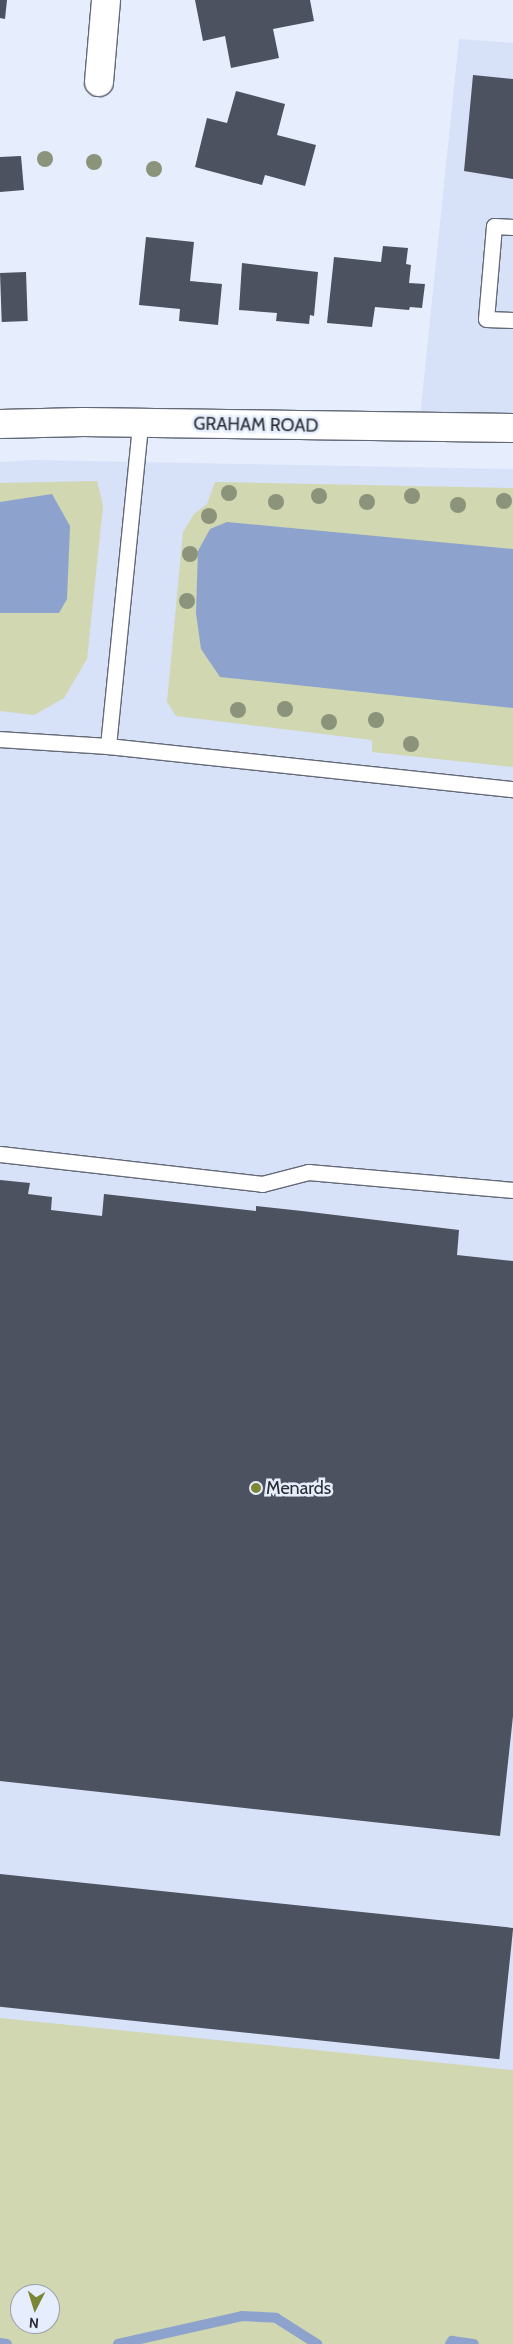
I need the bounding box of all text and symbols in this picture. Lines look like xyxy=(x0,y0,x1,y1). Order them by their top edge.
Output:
street label: GRAHAM ROAD xyxy=(193,413,319,437)
place label: Menards xyxy=(266,1477,331,1499)
marker: Menards xyxy=(250,1482,262,1494)
north arrow xyxy=(10,2284,60,2334)
text: N xyxy=(28,2314,39,2332)

